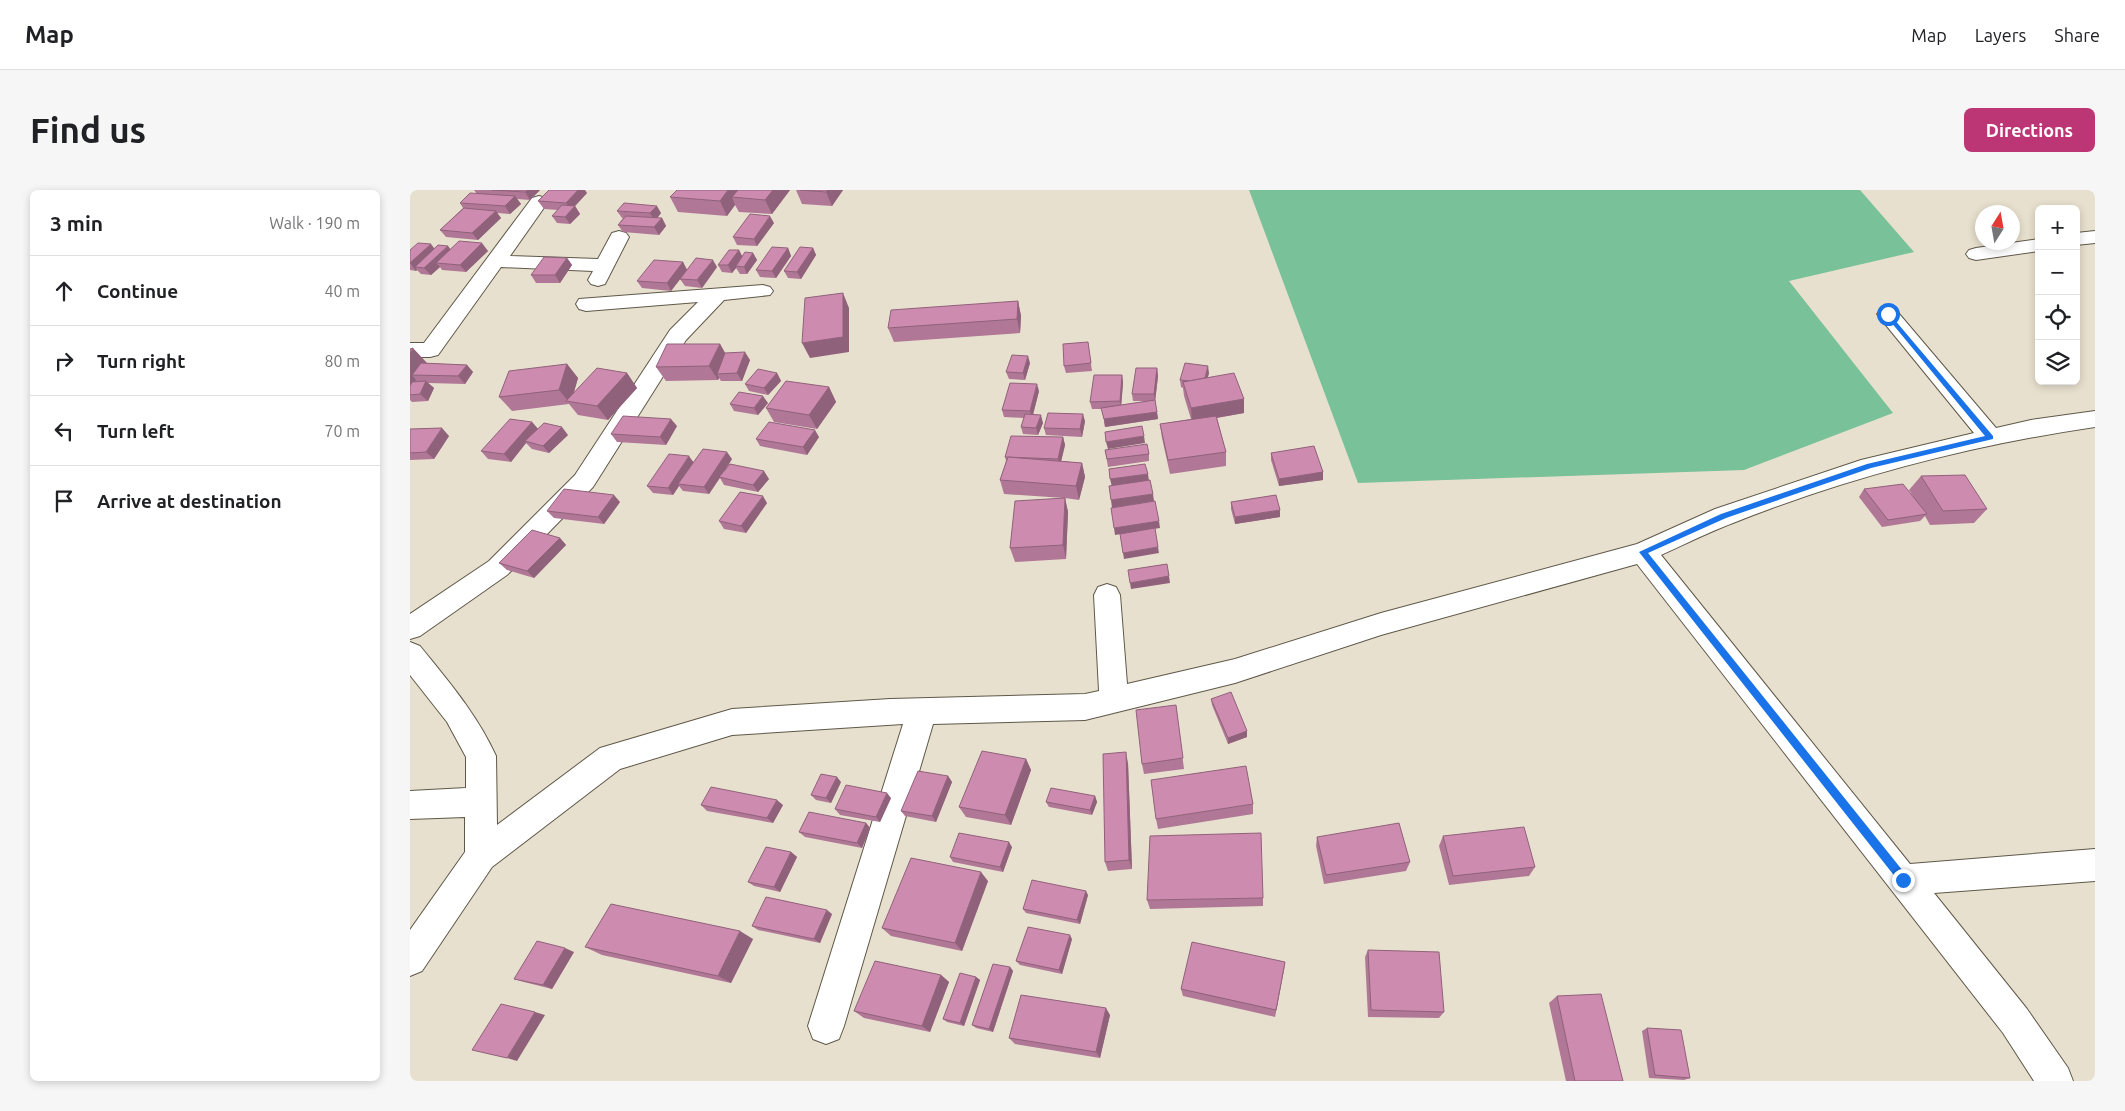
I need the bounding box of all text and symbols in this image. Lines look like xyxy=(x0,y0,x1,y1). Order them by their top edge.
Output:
text: Map xyxy=(25,21,74,48)
text: Map xyxy=(1911,25,1947,45)
text: Layers xyxy=(1975,25,2026,45)
text: Share xyxy=(2054,25,2100,45)
button: Directions xyxy=(1964,108,2095,152)
text: Find us xyxy=(30,110,146,150)
north arrow xyxy=(1975,205,2020,250)
map controls xyxy=(2035,205,2080,385)
button: + xyxy=(2035,205,2080,250)
text: 3 min xyxy=(50,211,103,235)
text: Walk · 190 m xyxy=(269,214,360,232)
button: − xyxy=(2035,250,2080,295)
icon: ahead xyxy=(50,277,78,305)
text: Continue xyxy=(97,280,178,302)
text: 40 m xyxy=(324,282,360,300)
button: locate xyxy=(2035,295,2080,340)
route start xyxy=(1877,303,1900,326)
button: layers xyxy=(2035,340,2080,385)
icon: right xyxy=(50,347,78,375)
text: Turn right xyxy=(97,350,185,372)
text: 80 m xyxy=(324,352,360,370)
icon: left xyxy=(50,417,78,445)
text: Turn left xyxy=(97,420,175,442)
text: 70 m xyxy=(324,422,360,440)
icon: arrive xyxy=(50,487,78,515)
text: Arrive at destination xyxy=(97,490,282,512)
route end xyxy=(1892,869,1915,892)

